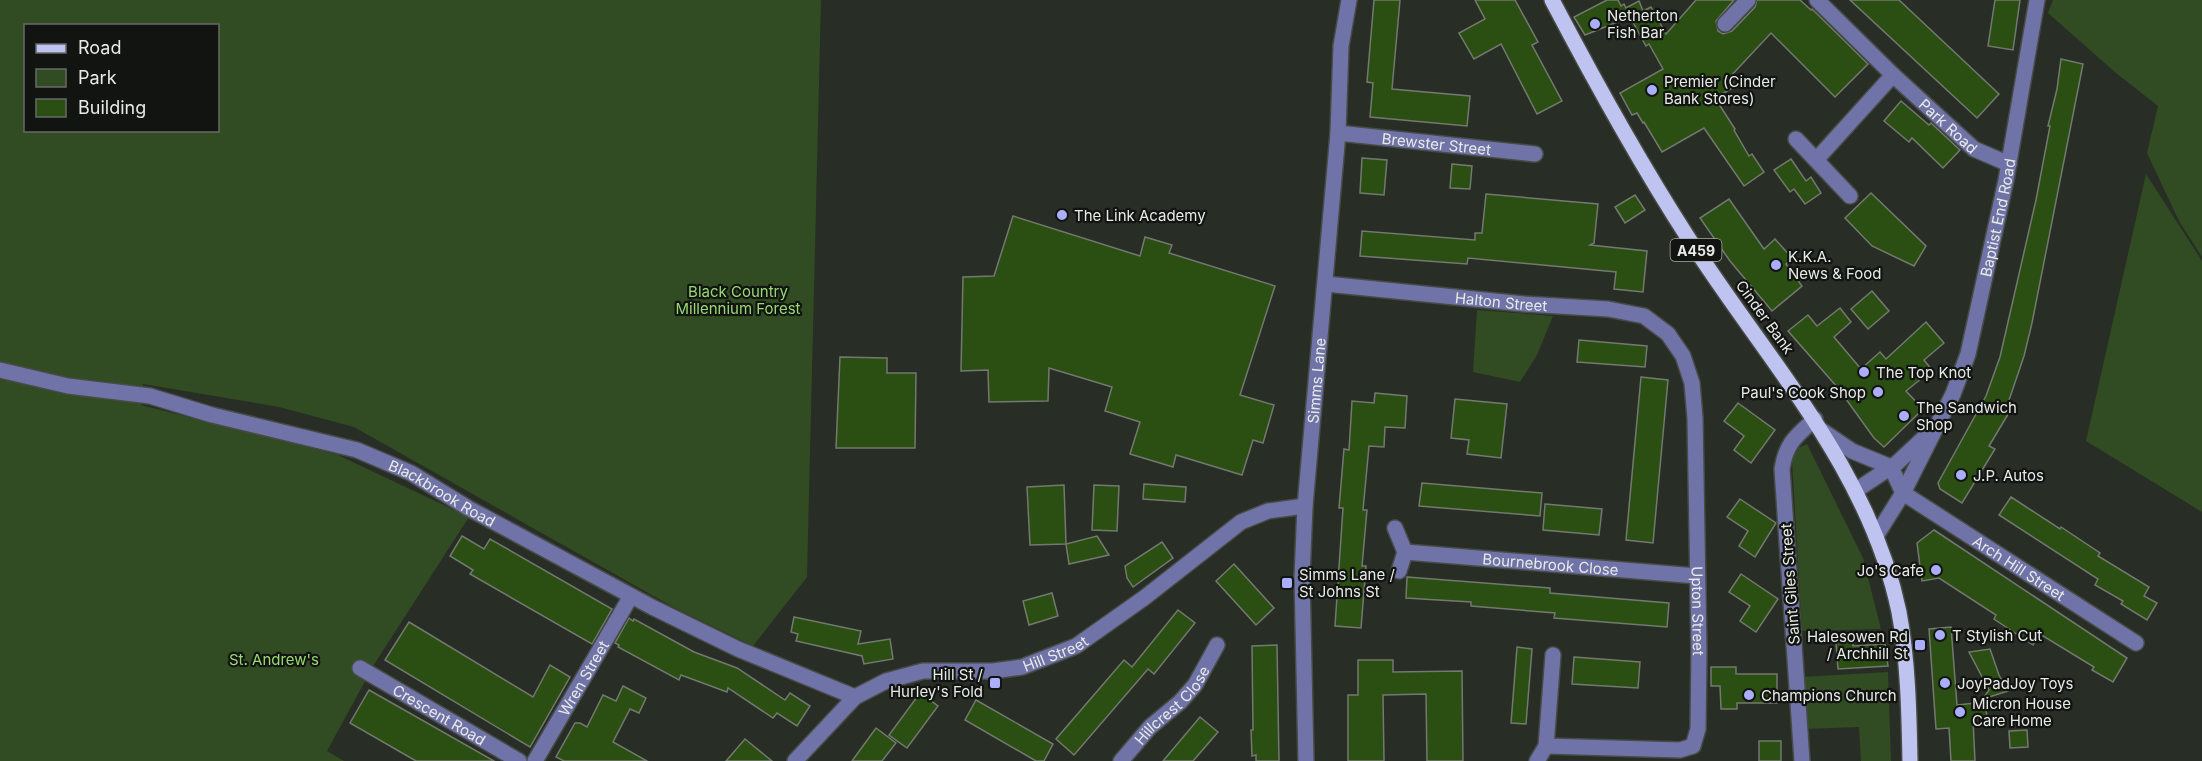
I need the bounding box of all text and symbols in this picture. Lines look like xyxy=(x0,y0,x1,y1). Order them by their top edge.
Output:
place label: Netherton Fish Bar xyxy=(1607,6,1678,42)
marker: Netherton Fish Bar xyxy=(1588,17,1602,31)
legend xyxy=(24,24,219,132)
text: Road xyxy=(78,37,121,58)
text: Park xyxy=(78,67,117,88)
place label: Premier (Cinder Bank Stores) xyxy=(1664,72,1776,108)
marker: Premier (Cinder Bank Stores) xyxy=(1645,83,1659,97)
street label: Park Road xyxy=(1915,94,1982,157)
text: Building xyxy=(78,97,146,118)
street label: Brewster Street xyxy=(1381,128,1492,159)
street label: Baptist End Road xyxy=(1976,157,2019,279)
place label: The Link Academy xyxy=(1074,206,1206,225)
marker: The Link Academy xyxy=(1055,208,1069,222)
road number: A459 xyxy=(1670,239,1722,261)
place label: K.K.A. News & Food xyxy=(1788,247,1882,283)
marker: K.K.A. News & Food xyxy=(1769,258,1783,272)
street label: Cinder Bank xyxy=(1732,276,1799,358)
park label: Black Country Millennium Forest xyxy=(675,282,801,318)
street label: Halton Street xyxy=(1454,288,1548,315)
street label: Simms Lane xyxy=(1303,337,1329,424)
place label: The Top Knot xyxy=(1876,363,1971,382)
marker: The Top Knot xyxy=(1857,365,1871,379)
place label: Paul's Cook Shop xyxy=(1741,383,1866,402)
marker: Paul's Cook Shop xyxy=(1871,385,1885,399)
place label: The Sandwich Shop xyxy=(1916,398,2017,434)
marker: The Sandwich Shop xyxy=(1897,409,1911,423)
street label: Blackbrook Road xyxy=(386,455,499,531)
place label: J.P. Autos xyxy=(1973,466,2044,485)
marker: J.P. Autos xyxy=(1954,468,1968,482)
street label: Saint Giles Street xyxy=(1776,523,1804,645)
street label: Arch Hill Street xyxy=(1969,531,2069,604)
street label: Bournebrook Close xyxy=(1482,549,1619,579)
place label: Jo's Cafe xyxy=(1857,561,1924,580)
marker: Jo's Cafe xyxy=(1929,563,1943,577)
place label: Simms Lane / St Johns St xyxy=(1299,565,1395,601)
street label: Upton Street xyxy=(1688,566,1709,656)
marker: Simms Lane / St Johns St xyxy=(1280,576,1294,590)
place label: T Stylish Cut xyxy=(1952,626,2042,645)
place label: Halesowen Rd / Archhill St xyxy=(1807,627,1908,663)
marker: T Stylish Cut xyxy=(1933,628,1947,642)
street label: Hill Street xyxy=(1020,631,1091,675)
street label: Wren Street xyxy=(554,637,613,719)
marker: Halesowen Rd / Archhill St xyxy=(1913,638,1927,652)
park label: St. Andrew's xyxy=(229,650,319,669)
street label: Hillcrest Close xyxy=(1130,662,1213,748)
place label: Hill St / Hurley's Fold xyxy=(890,665,984,701)
place label: JoyPadJoy Toys xyxy=(1957,674,2074,693)
marker: Hill St / Hurley's Fold xyxy=(988,676,1002,690)
marker: JoyPadJoy Toys xyxy=(1938,676,1952,690)
street label: Crescent Road xyxy=(389,680,489,749)
place label: Champions Church xyxy=(1761,686,1897,705)
marker: Champions Church xyxy=(1742,688,1756,702)
place label: Micron House Care Home xyxy=(1972,694,2071,730)
marker: Micron House Care Home xyxy=(1953,705,1967,719)

